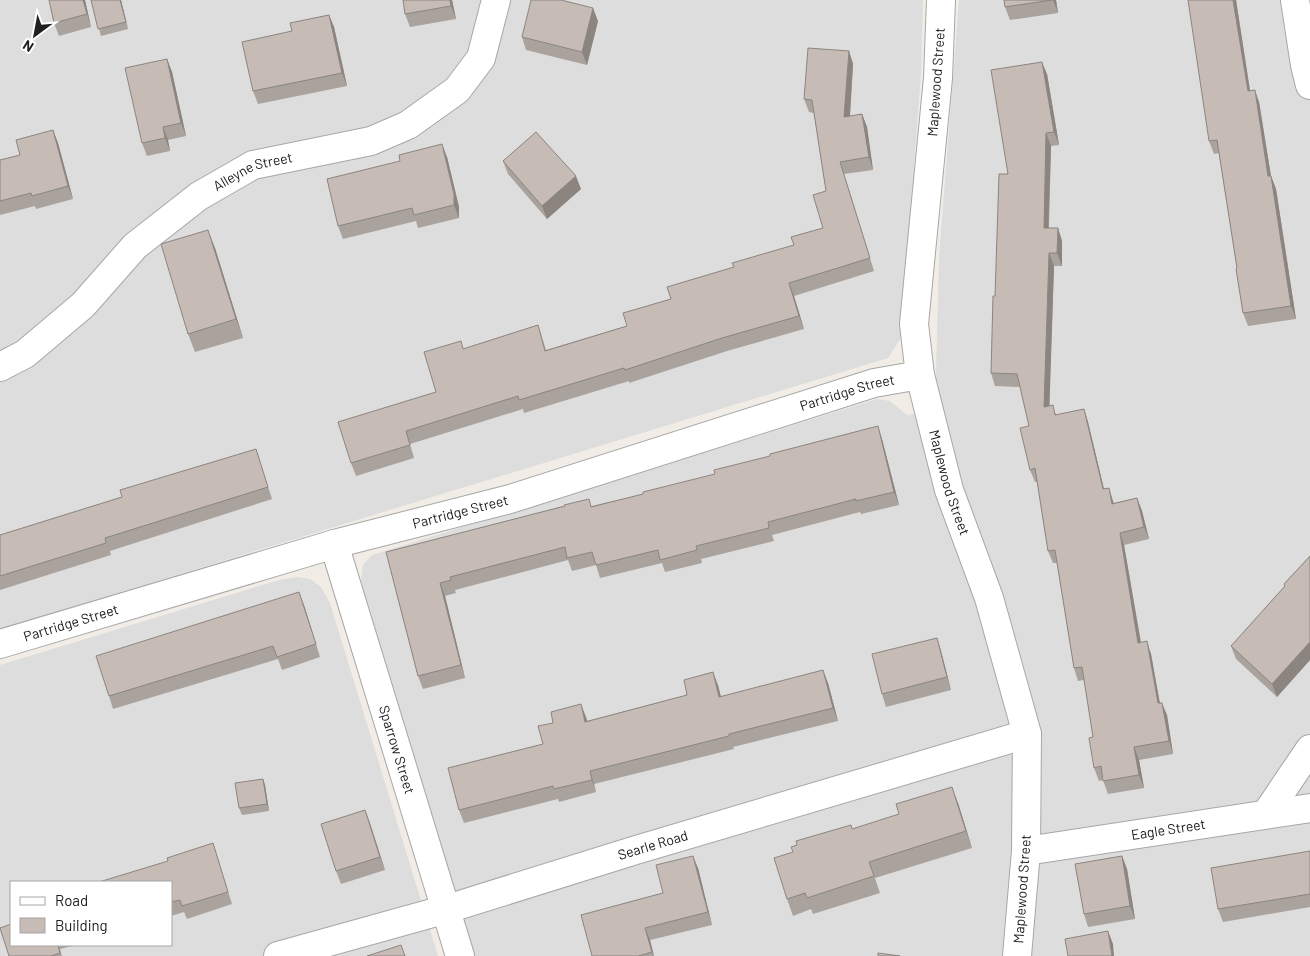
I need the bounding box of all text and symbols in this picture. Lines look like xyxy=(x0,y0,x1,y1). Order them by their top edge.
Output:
north arrow xyxy=(10,10,60,60)
street label: Maplewood Street xyxy=(923,27,948,137)
text: N xyxy=(19,37,36,56)
street label: Alleyne Street xyxy=(210,148,294,194)
street label: Partridge Street xyxy=(797,371,896,414)
street label: Maplewood Street xyxy=(926,428,974,537)
street label: Partridge Street xyxy=(410,491,510,532)
street label: Partridge Street xyxy=(21,600,120,645)
street label: Sparrow Street xyxy=(376,703,419,796)
street label: Eagle Street xyxy=(1130,815,1207,843)
street label: Searle Road xyxy=(616,826,690,863)
street label: Maplewood Street xyxy=(1009,834,1034,944)
legend xyxy=(10,881,172,946)
text: Road xyxy=(55,891,88,909)
text: Building xyxy=(55,916,108,934)

